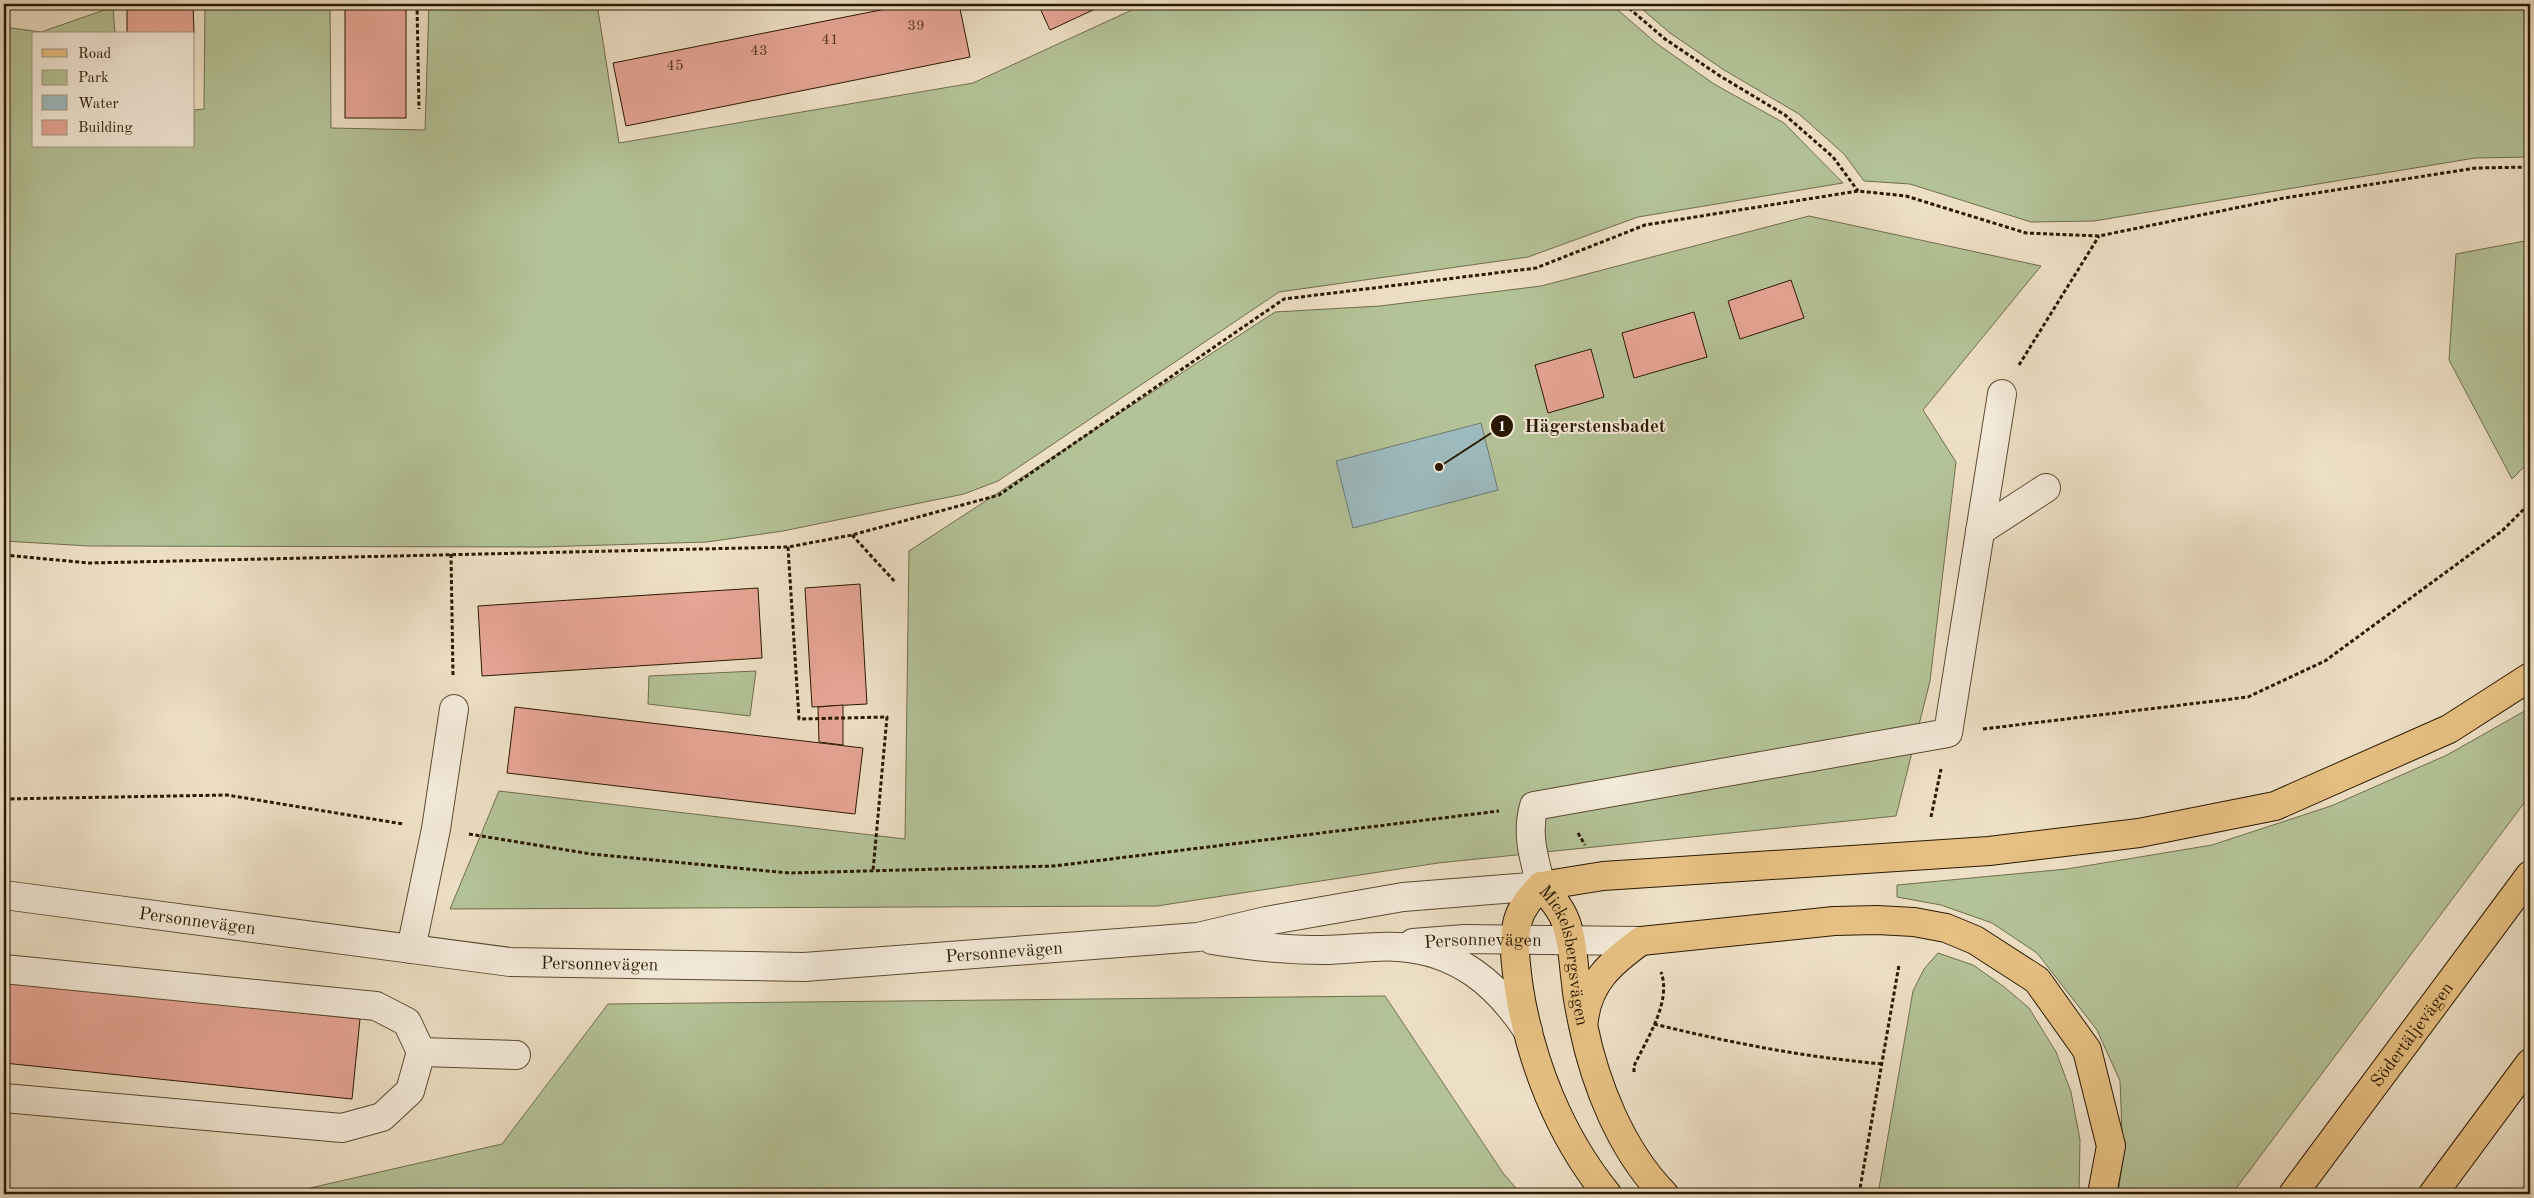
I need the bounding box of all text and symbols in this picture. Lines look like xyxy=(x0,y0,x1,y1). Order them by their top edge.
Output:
house number: 39 xyxy=(907,19,925,34)
legend xyxy=(32,32,195,148)
house number: 41 xyxy=(821,33,839,48)
house number: 43 xyxy=(750,44,768,59)
text: Road xyxy=(78,47,112,62)
house number: 45 xyxy=(666,59,684,74)
text: Park xyxy=(78,71,109,86)
text: Water xyxy=(78,97,119,112)
text: Building xyxy=(78,121,133,136)
callout: Hägerstensbadet xyxy=(1489,409,1676,443)
text: Hägerstensbadet xyxy=(1524,418,1666,437)
text: 1 xyxy=(1498,420,1506,435)
street label: Mickelsbergsvägen xyxy=(1535,882,1591,1028)
street label: Personnevägen xyxy=(138,905,257,938)
street label: Personnevägen xyxy=(1424,931,1542,952)
street label: Personnevägen xyxy=(945,939,1064,966)
street label: Personnevägen xyxy=(541,955,659,975)
street label: Södertäljevägen xyxy=(2368,979,2457,1091)

